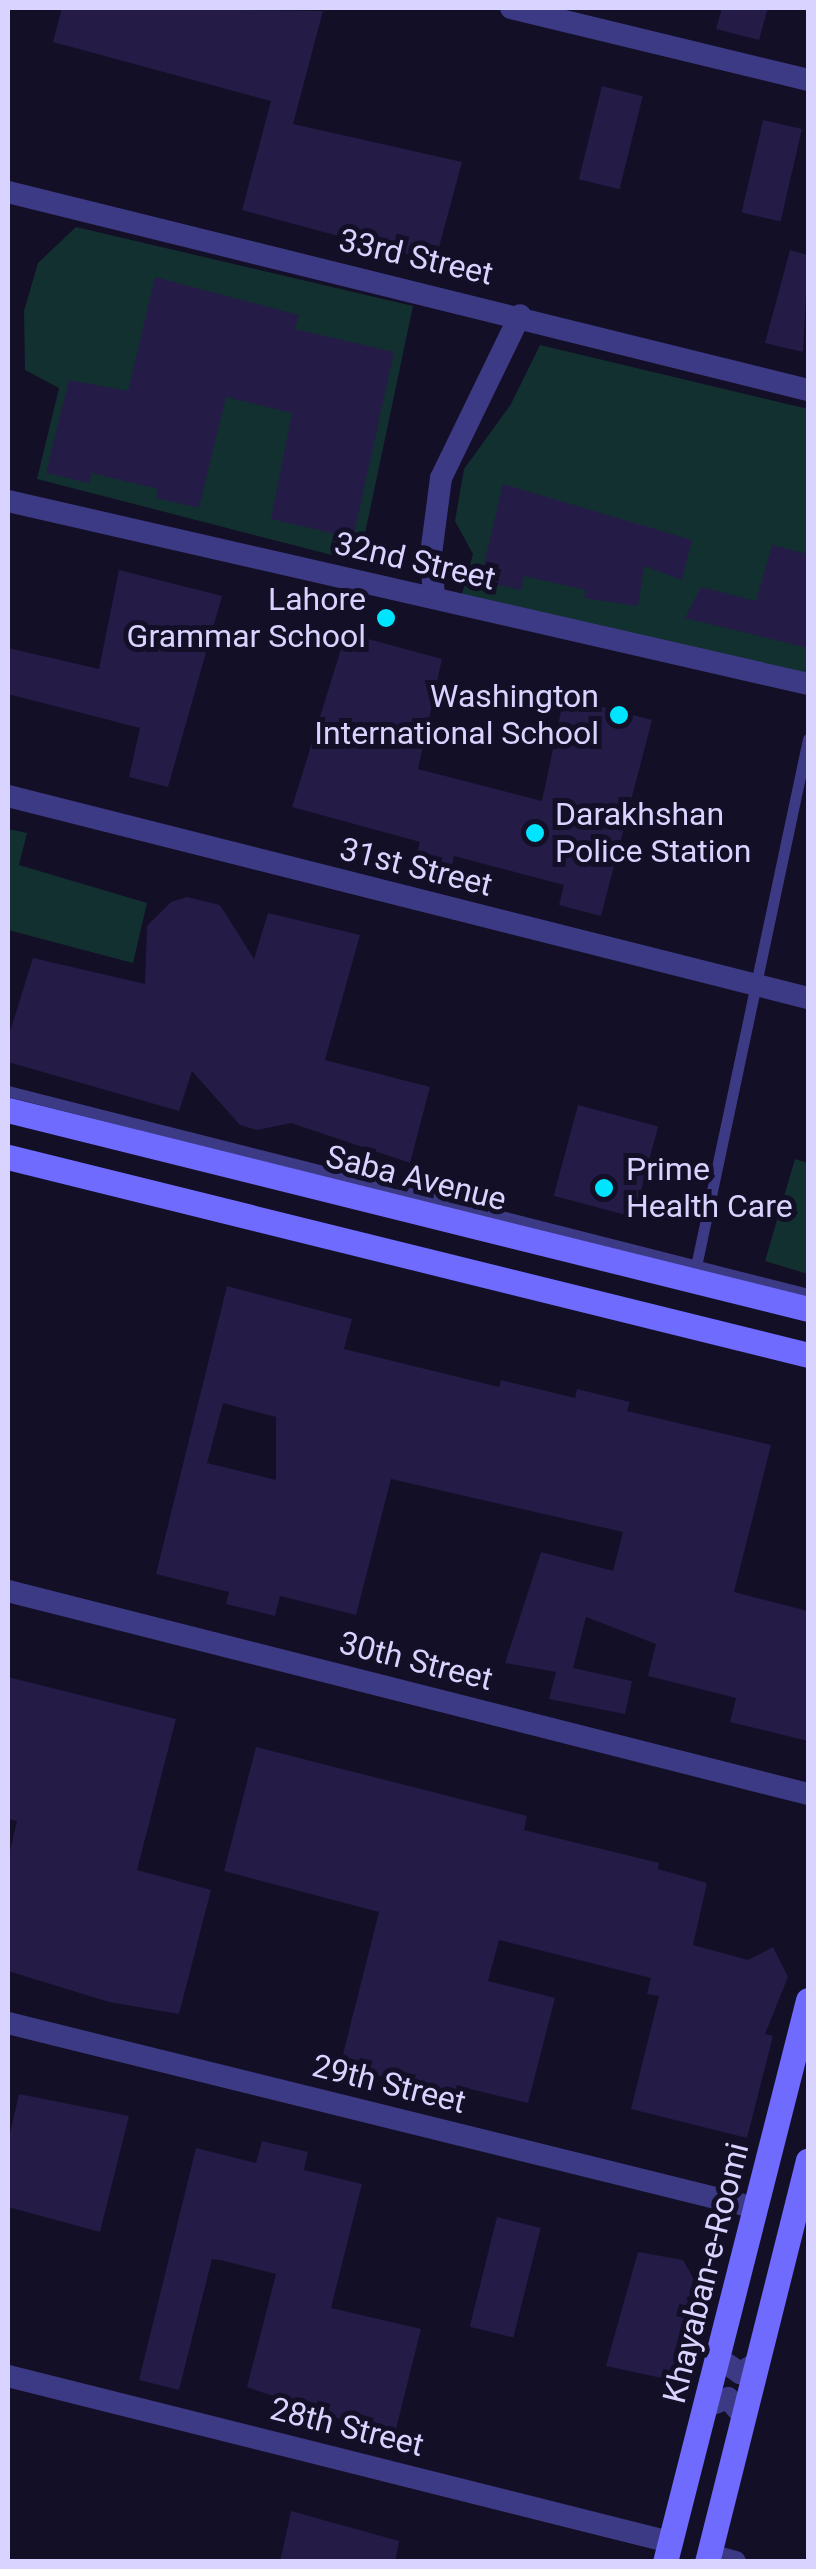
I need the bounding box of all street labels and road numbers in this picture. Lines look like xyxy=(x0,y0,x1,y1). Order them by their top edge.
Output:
street label: 33rd Street xyxy=(335,221,497,293)
street label: 32nd Street xyxy=(331,524,499,598)
street label: 31st Street xyxy=(336,830,496,904)
street label: Saba Avenue xyxy=(322,1137,510,1219)
street label: 30th Street xyxy=(335,1623,497,1699)
street label: 29th Street xyxy=(308,2046,470,2122)
street label: Khayaban-e-Roomi xyxy=(655,2139,757,2407)
street label: 28th Street xyxy=(266,2389,428,2465)

